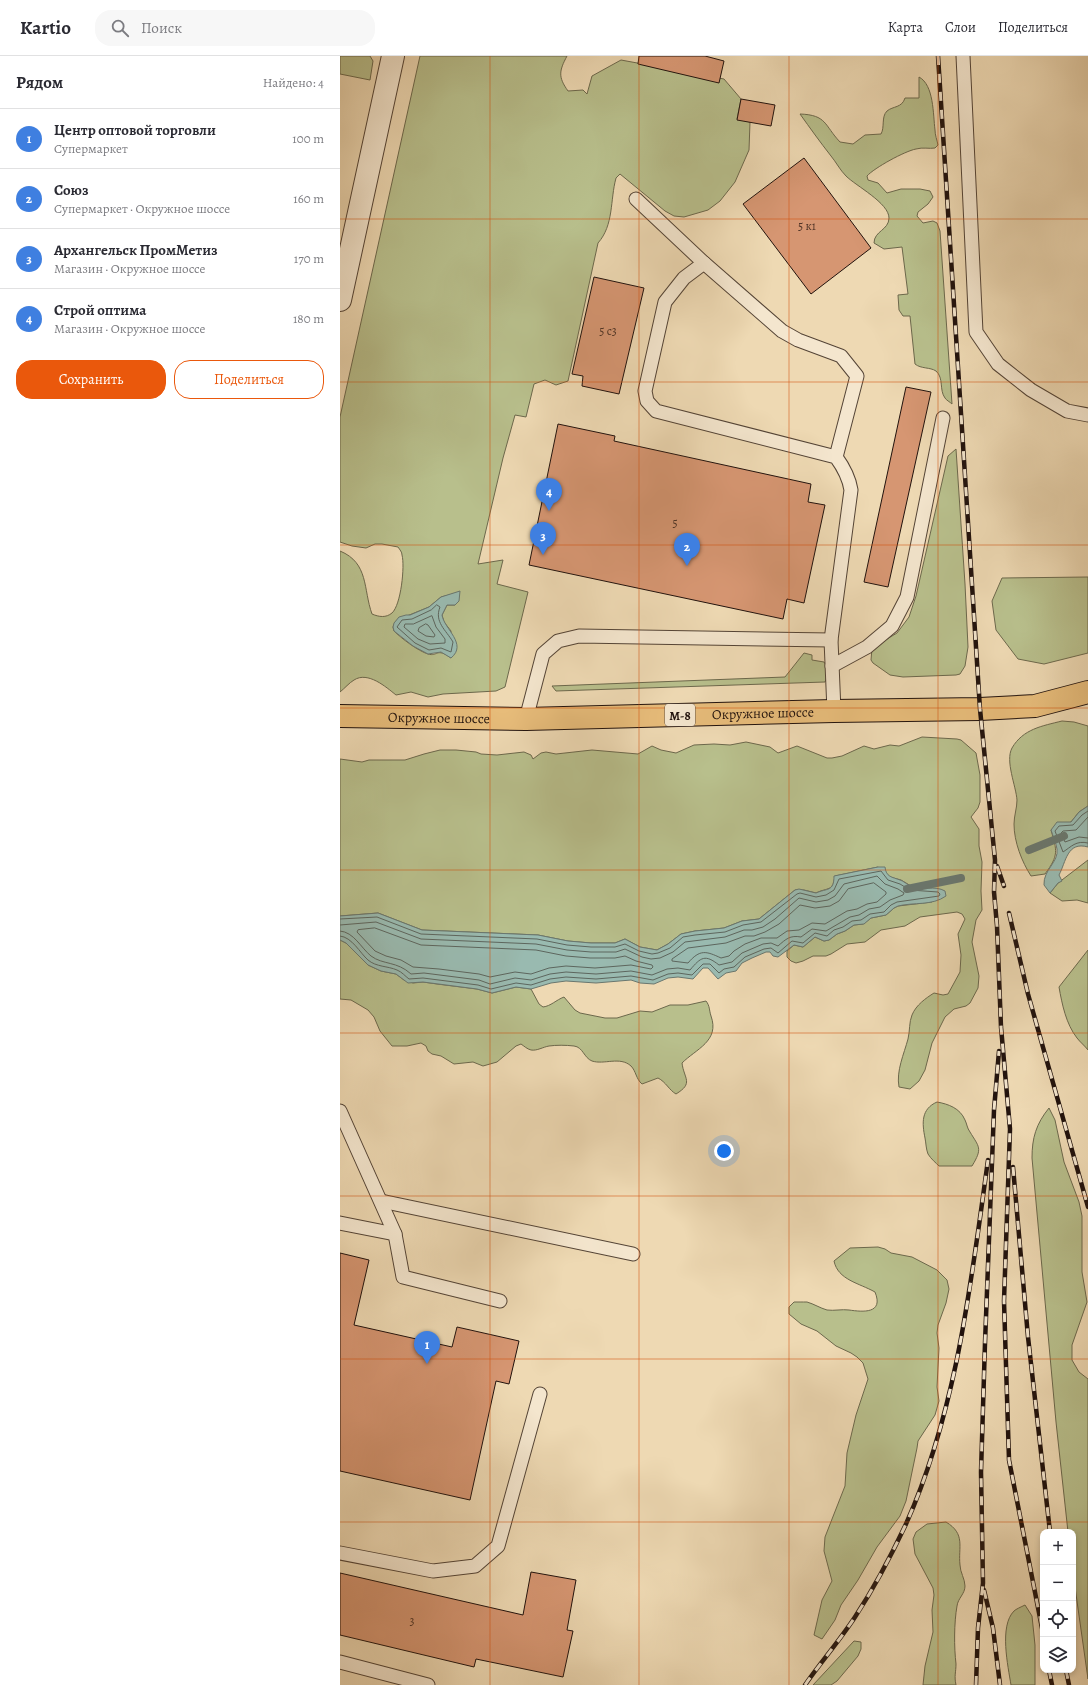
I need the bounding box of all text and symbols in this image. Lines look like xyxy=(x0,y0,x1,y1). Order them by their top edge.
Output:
search box xyxy=(95,10,375,46)
text: Kartio xyxy=(20,15,71,41)
icon: search xyxy=(109,17,131,39)
text: Поиск xyxy=(141,18,182,38)
text: Карта xyxy=(888,18,923,37)
text: Слои xyxy=(945,18,976,37)
text: Поделиться xyxy=(998,18,1068,37)
text: Рядом xyxy=(16,71,63,94)
text: Найдено: 4 xyxy=(263,74,324,91)
text: Центр оптовой торговли xyxy=(54,120,216,140)
text: 1 xyxy=(27,130,31,147)
text: 100 m xyxy=(292,130,324,147)
text: Супермаркет xyxy=(54,140,128,157)
text: Союз xyxy=(54,180,88,200)
text: 2 xyxy=(26,190,32,207)
text: 160 m xyxy=(293,190,324,207)
text: Супермаркет · Окружное шоссе xyxy=(54,200,230,217)
house number: 5 к1 xyxy=(798,218,816,234)
text: Архангельск ПромМетиз xyxy=(54,240,218,260)
text: 3 xyxy=(26,250,32,267)
text: 170 m xyxy=(294,250,324,267)
text: Магазин · Окружное шоссе xyxy=(54,260,205,277)
text: Строй оптима xyxy=(54,300,146,320)
text: 4 xyxy=(26,310,32,327)
text: 180 m xyxy=(293,310,324,327)
text: Магазин · Окружное шоссе xyxy=(54,320,205,337)
house number: 5 с3 xyxy=(599,323,617,339)
button: Сохранить xyxy=(16,360,166,399)
button: Поделиться xyxy=(174,360,324,399)
pin: 4 xyxy=(536,478,562,511)
house number: 5 xyxy=(672,515,678,531)
pin: 3 xyxy=(530,522,556,555)
pin: 2 xyxy=(674,533,700,566)
street label: Окружное шоссе xyxy=(712,703,814,724)
road number: М-8 xyxy=(665,704,695,726)
street label: Окружное шоссе xyxy=(388,708,490,728)
your location xyxy=(714,1141,734,1161)
pin: 1 xyxy=(414,1331,440,1364)
map controls xyxy=(1040,1529,1076,1673)
button: + xyxy=(1040,1529,1076,1565)
button: − xyxy=(1040,1565,1076,1601)
button: locate xyxy=(1040,1601,1076,1637)
house number: 3 xyxy=(410,1613,415,1629)
button: layers xyxy=(1040,1637,1076,1673)

